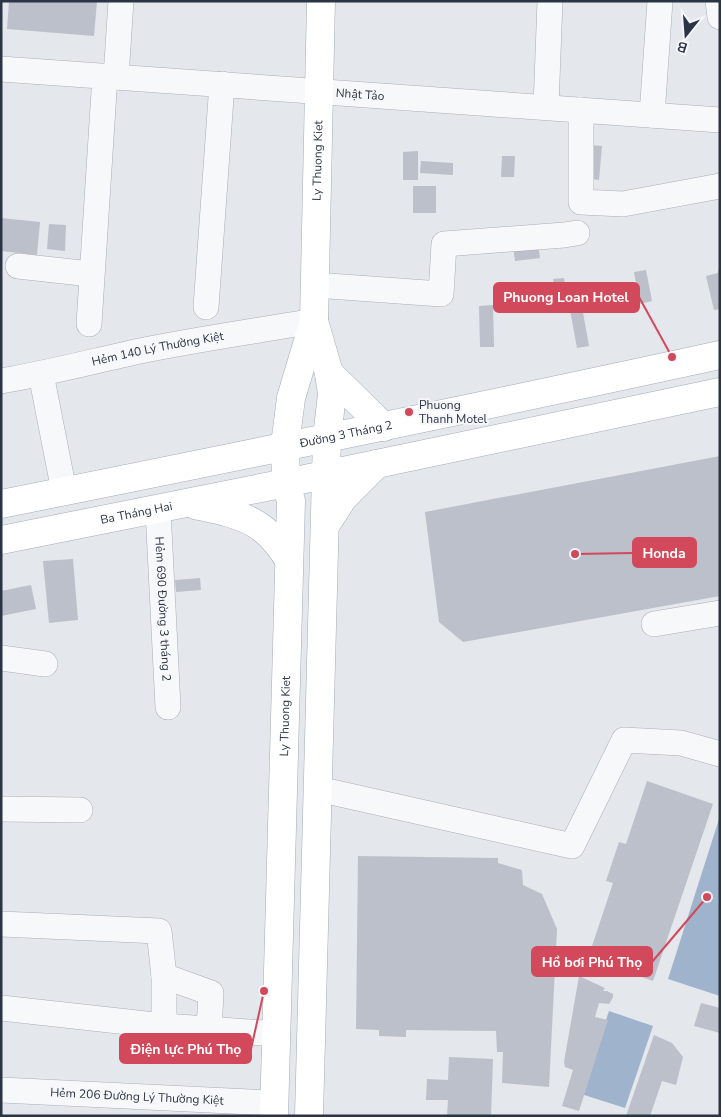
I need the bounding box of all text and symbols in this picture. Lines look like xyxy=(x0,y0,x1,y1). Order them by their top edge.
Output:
north arrow xyxy=(661,10,711,60)
text: B xyxy=(675,36,690,57)
street label: Nhật Tảo xyxy=(335,85,385,104)
street label: Ly Thuong Kiet xyxy=(309,119,326,201)
callout: Phuong Loan Hotel xyxy=(494,283,639,312)
text: Phuong Loan Hotel xyxy=(503,288,629,307)
street label: Hẻm 140 Lý Thường Kiệt xyxy=(90,328,226,370)
place label: Phuong Thanh Motel xyxy=(419,397,488,427)
marker: Phuong Thanh Motel xyxy=(403,406,415,418)
street label: Đường 3 Tháng 2 xyxy=(297,417,394,452)
street label: Ba Tháng Hai xyxy=(99,498,174,528)
street label: Hẻm 690 Đường 3 tháng 2 xyxy=(151,536,175,682)
callout: Honda xyxy=(633,538,696,567)
text: Honda xyxy=(642,544,686,563)
street label: Ly Thuong Kiet xyxy=(276,675,294,757)
callout: Hồ bơi Phú Thọ xyxy=(532,947,652,976)
text: Hồ bơi Phú Thọ xyxy=(542,953,642,972)
callout: Điện lực Phú Thọ xyxy=(120,1034,251,1063)
text: Điện lực Phú Thọ xyxy=(130,1040,241,1059)
street label: Hẻm 206 Đường Lý Thường Kiệt xyxy=(50,1084,225,1109)

